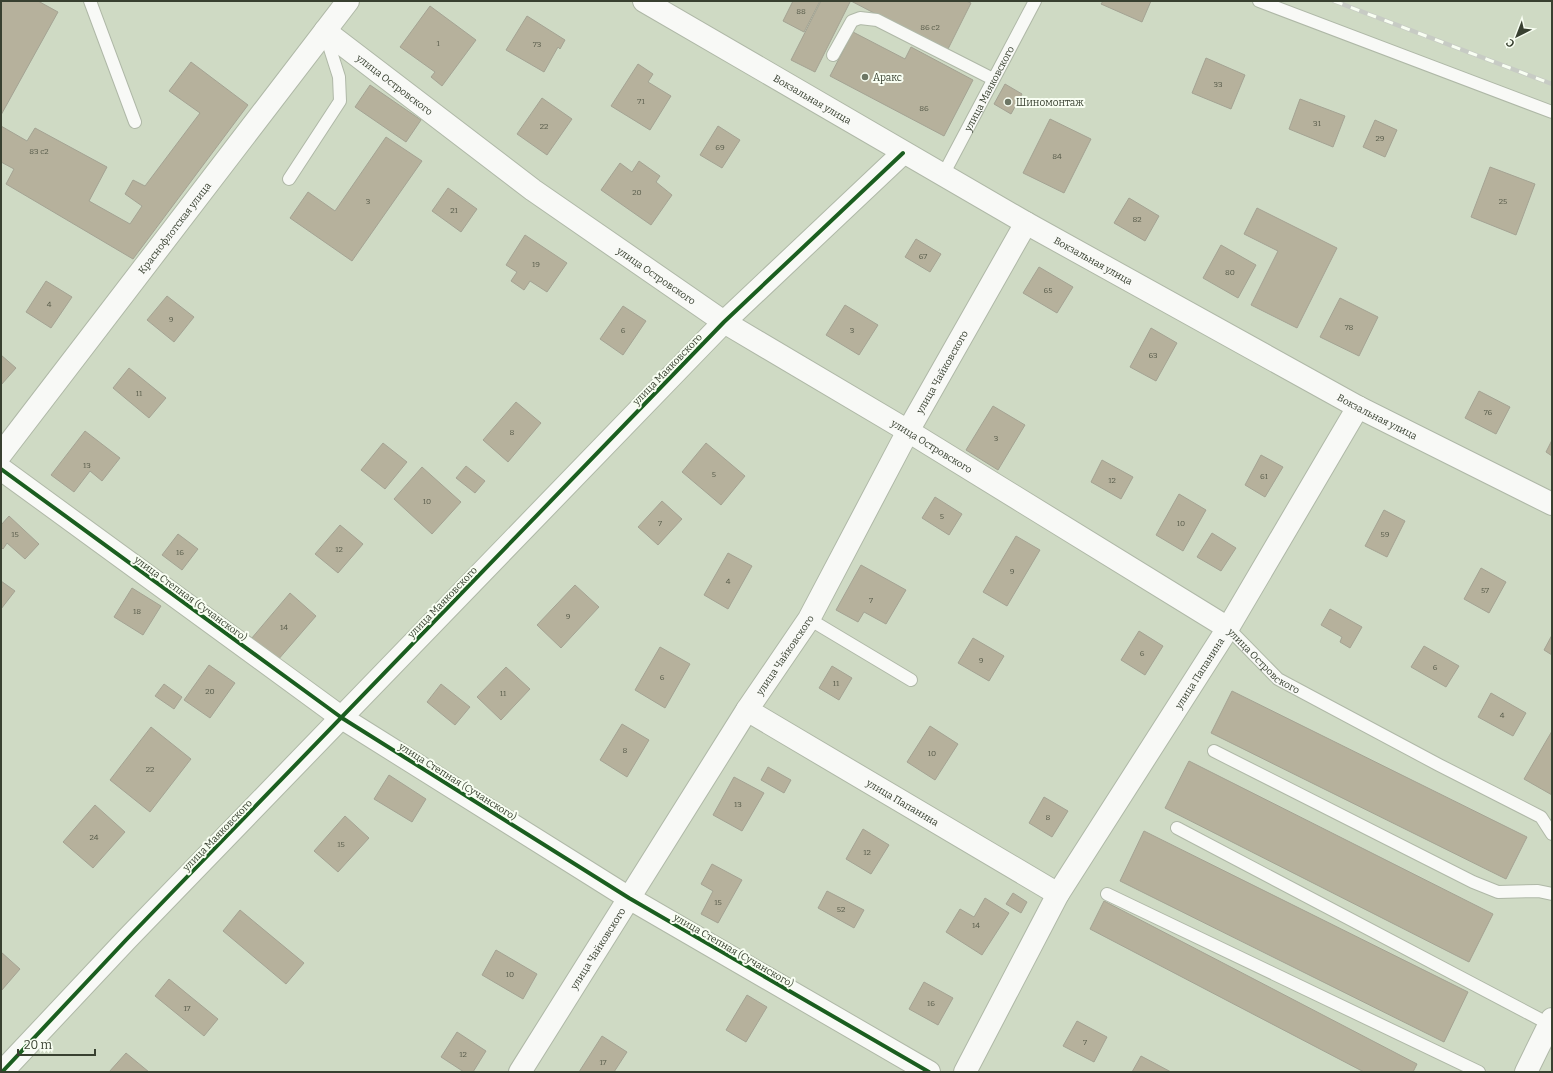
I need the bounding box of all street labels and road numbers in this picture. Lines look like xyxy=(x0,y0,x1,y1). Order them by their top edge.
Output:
street label: улица Маяковского xyxy=(962,44,1017,134)
street label: улица Островского xyxy=(353,52,435,118)
street label: Вокзальная улица xyxy=(771,72,854,127)
street label: Краснофлотская улица xyxy=(136,180,214,277)
street label: Вокзальная улица xyxy=(1052,235,1135,288)
street label: улица Островского xyxy=(614,244,698,308)
street label: улица Чайковского xyxy=(914,328,971,417)
street label: улица Маяковского xyxy=(630,331,705,409)
street label: Вокзальная улица xyxy=(1335,392,1419,443)
street label: улица Островского xyxy=(888,417,974,476)
street label: улица Степная (Сучанского) xyxy=(131,552,250,644)
street label: улица Маяковского xyxy=(405,564,480,642)
street label: улица Чайковского xyxy=(753,613,817,698)
street label: улица Островского xyxy=(1224,626,1302,697)
street label: улица Папанина xyxy=(1172,635,1227,712)
street label: улица Степная (Сучанского) xyxy=(396,739,519,823)
street label: улица Папанина xyxy=(863,776,941,829)
street label: улица Маяковского xyxy=(180,797,255,875)
street label: улица Чайковского xyxy=(568,906,629,993)
street label: улица Степная (Сучанского) xyxy=(670,910,796,990)

